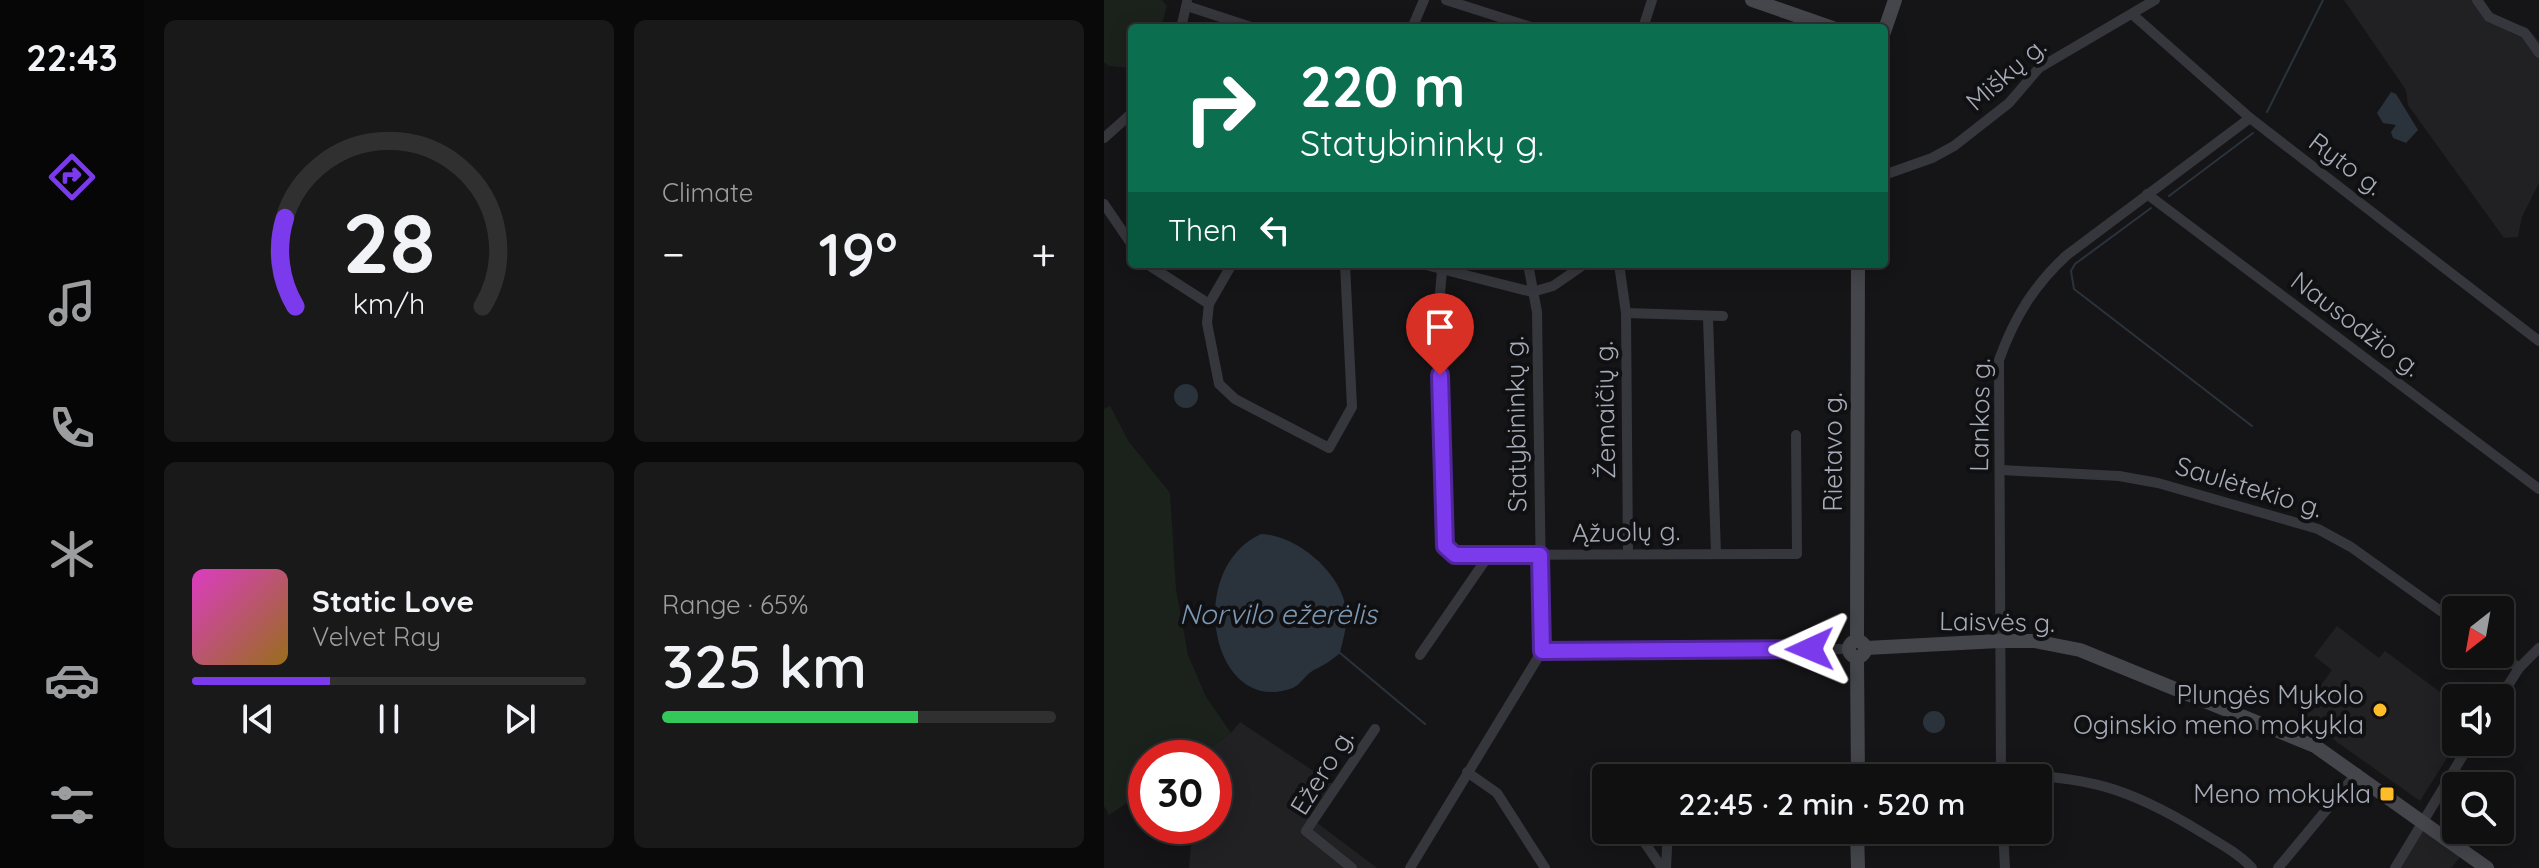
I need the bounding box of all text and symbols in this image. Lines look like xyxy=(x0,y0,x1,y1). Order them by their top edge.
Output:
street label: Miškų g. xyxy=(1959,30,2053,118)
text: 22:43 xyxy=(26,35,118,80)
text: 220 m xyxy=(1300,51,1465,121)
icon: right xyxy=(1168,56,1272,160)
text: Statybininkų g. xyxy=(1300,120,1544,165)
street label: Ryto g. xyxy=(2303,125,2390,202)
icon: directions xyxy=(44,149,100,205)
text: Climate xyxy=(662,176,753,209)
text: 28 xyxy=(343,190,435,294)
icon: left xyxy=(1253,208,1297,252)
text: Then xyxy=(1168,211,1237,249)
text: 19° xyxy=(818,216,898,291)
text: − xyxy=(662,226,685,281)
text: + xyxy=(1031,226,1056,281)
street label: Nausodžio g. xyxy=(2285,264,2428,383)
icon: music xyxy=(44,275,100,331)
text: km/h xyxy=(353,285,425,321)
pin xyxy=(1406,293,1474,375)
icon: arrive xyxy=(1418,305,1462,349)
street label: Statybininkų g. xyxy=(1497,336,1534,512)
street label: Žemaičių g. xyxy=(1587,341,1622,479)
street label: Lankos g. xyxy=(1962,358,1997,472)
street label: Rietavo g. xyxy=(1816,392,1849,512)
icon: phone xyxy=(44,400,100,456)
street label: Saulėtekio g. xyxy=(2172,449,2327,525)
street label: Ąžuolų g. xyxy=(1571,514,1681,549)
icon: climate xyxy=(44,526,100,582)
text: Static Love xyxy=(312,582,474,620)
text: Range · 65% xyxy=(662,588,808,621)
water label: Norvilo ežerėlis xyxy=(1179,596,1379,631)
north arrow xyxy=(2442,596,2514,668)
map controls xyxy=(2442,596,2514,844)
street label: Laisvės g. xyxy=(1939,604,2055,639)
position arrow xyxy=(1768,607,1852,691)
text: Velvet Ray xyxy=(312,620,441,653)
text: 325 km xyxy=(662,628,867,703)
icon: car xyxy=(44,652,100,708)
place label: Plungės Mykolo Oginskio meno mokykla xyxy=(2073,678,2364,741)
button: sound xyxy=(2442,684,2514,756)
icon: previous xyxy=(236,697,280,741)
icon: pause xyxy=(367,697,411,741)
icon: next xyxy=(498,697,542,741)
marker: Plungės Mykolo Oginskio meno mokykla xyxy=(2371,701,2389,719)
street label: Ežero g. xyxy=(1282,723,1361,821)
speed limit sign: 30 xyxy=(1128,740,1232,844)
button: search xyxy=(2442,772,2514,844)
icon: filters xyxy=(44,777,100,833)
place label: Meno mokykla xyxy=(2193,777,2371,810)
text: 22:45 · 2 min · 520 m xyxy=(1679,785,1965,823)
marker: Meno mokykla xyxy=(2378,785,2396,803)

